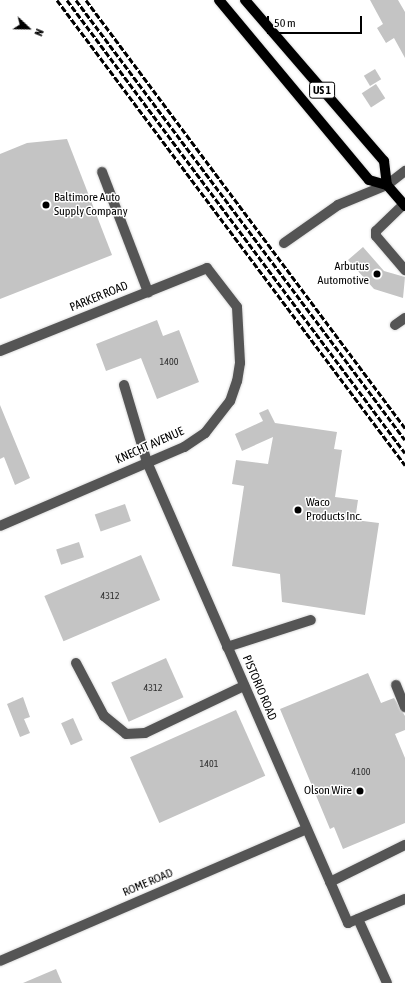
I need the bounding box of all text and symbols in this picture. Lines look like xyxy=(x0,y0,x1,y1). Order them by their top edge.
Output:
north arrow xyxy=(8,8,48,48)
scale bar xyxy=(269,8,364,34)
text: 50 m xyxy=(274,16,296,30)
text: N xyxy=(32,27,46,38)
road number: US 1 xyxy=(309,81,335,99)
place label: Baltimore Auto Supply Company xyxy=(54,191,128,219)
marker: Baltimore Auto Supply Company xyxy=(41,200,51,210)
place label: Arbutus Automotive xyxy=(318,260,369,288)
marker: Arbutus Automotive xyxy=(372,269,382,279)
street label: PARKER ROAD xyxy=(68,279,130,315)
house number: 1400 xyxy=(160,356,178,368)
street label: KNECHT AVENUE xyxy=(114,425,186,467)
place label: Waco Products Inc. xyxy=(306,496,362,524)
marker: Waco Products Inc. xyxy=(293,505,303,515)
house number: 4312 xyxy=(101,590,119,602)
street label: PISTORIO ROAD xyxy=(239,653,279,723)
house number: 4312 xyxy=(144,682,162,694)
house number: 1401 xyxy=(200,758,218,770)
house number: 4100 xyxy=(352,766,370,778)
place label: Olson Wire xyxy=(304,784,352,798)
marker: Olson Wire xyxy=(355,786,365,796)
street label: ROME ROAD xyxy=(121,866,175,900)

